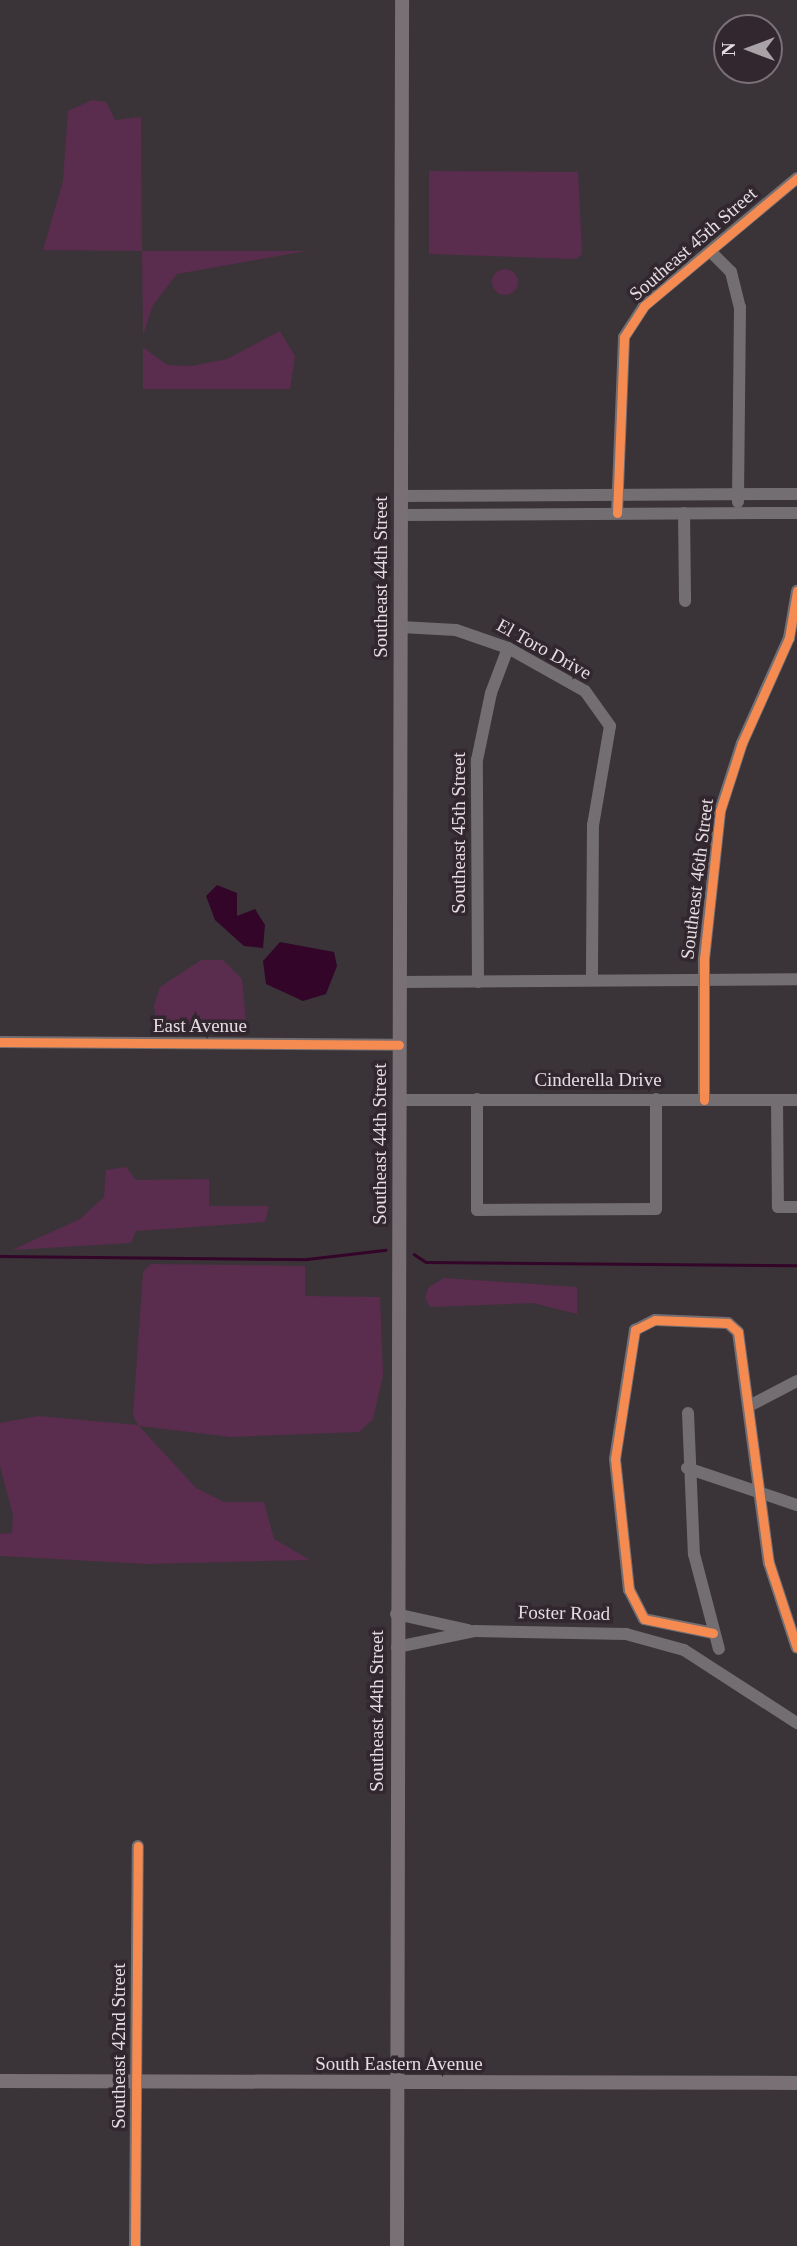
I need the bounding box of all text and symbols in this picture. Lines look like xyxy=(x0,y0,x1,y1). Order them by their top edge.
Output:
north arrow xyxy=(713,14,783,84)
text: N xyxy=(718,42,739,56)
street label: Southeast 45th Street xyxy=(625,182,761,306)
street label: Southeast 44th Street xyxy=(370,496,392,658)
street label: El Toro Drive xyxy=(492,614,596,684)
street label: Southeast 45th Street xyxy=(448,752,470,914)
street label: Southeast 46th Street xyxy=(676,797,718,961)
street label: East Avenue xyxy=(152,1015,248,1037)
street label: Southeast 44th Street xyxy=(369,1063,391,1225)
street label: Cinderella Drive xyxy=(534,1069,662,1091)
street label: Foster Road xyxy=(518,1601,610,1625)
street label: Southeast 44th Street xyxy=(366,1630,388,1792)
street label: Southeast 42nd Street xyxy=(108,1963,130,2129)
street label: South Eastern Avenue xyxy=(315,2053,483,2075)

